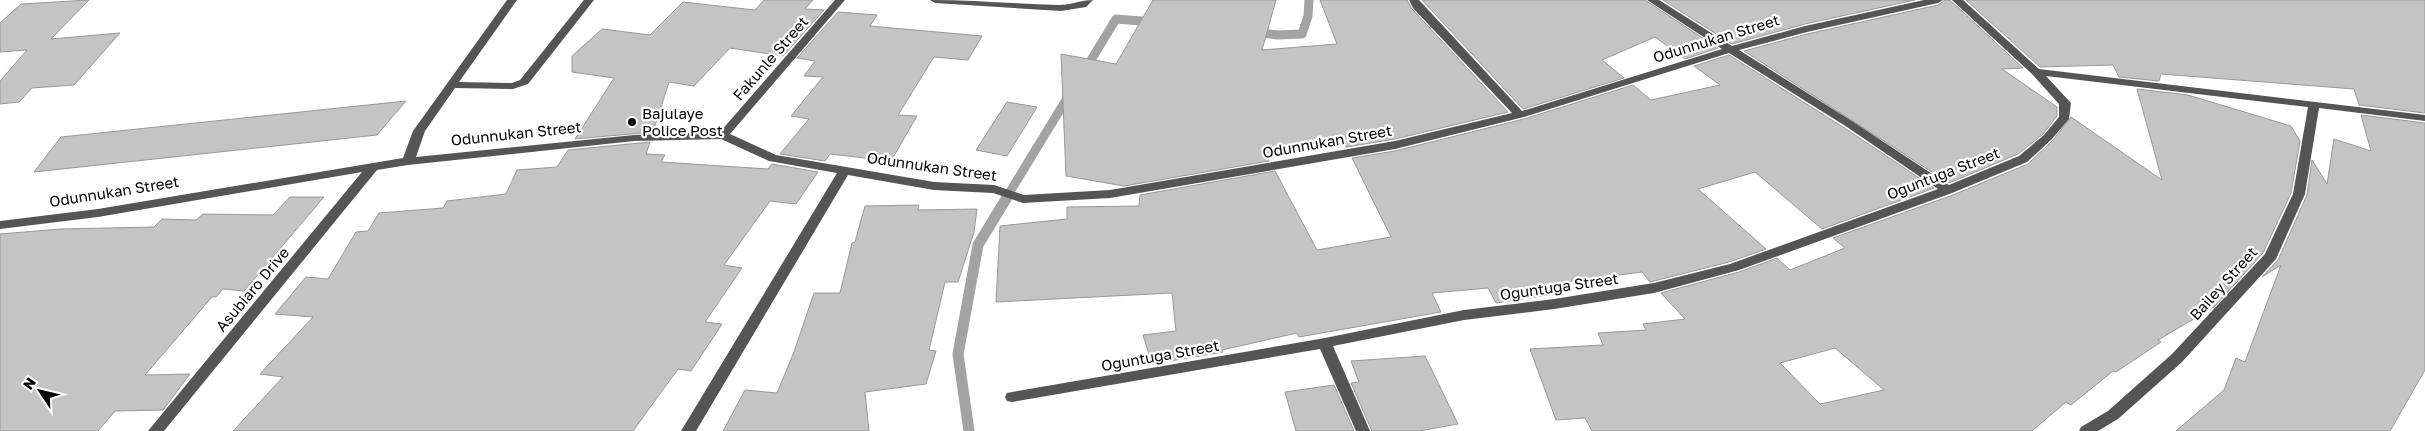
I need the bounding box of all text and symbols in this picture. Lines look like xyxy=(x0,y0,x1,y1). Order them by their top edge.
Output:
street label: Odunnukan Street xyxy=(1651,10,1781,66)
street label: Fakunle Street xyxy=(729,12,811,104)
place label: Bajulaye Police Post xyxy=(642,104,723,139)
marker: Bajulaye Police Post xyxy=(626,116,638,128)
street label: Odunnukan Street xyxy=(450,117,582,149)
street label: Odunnukan Street xyxy=(1261,121,1393,161)
street label: Oguntuga Street xyxy=(1884,143,2002,203)
street label: Odunnukan Street xyxy=(866,148,998,184)
street label: Odunnukan Street xyxy=(48,172,180,210)
street label: Asubiaro Drive xyxy=(212,243,293,335)
street label: Bailey Street xyxy=(2185,243,2261,323)
street label: Oguntuga Street xyxy=(1499,269,1619,303)
street label: Oguntuga Street xyxy=(1100,336,1220,374)
north arrow xyxy=(15,366,65,416)
text: N xyxy=(19,374,39,392)

